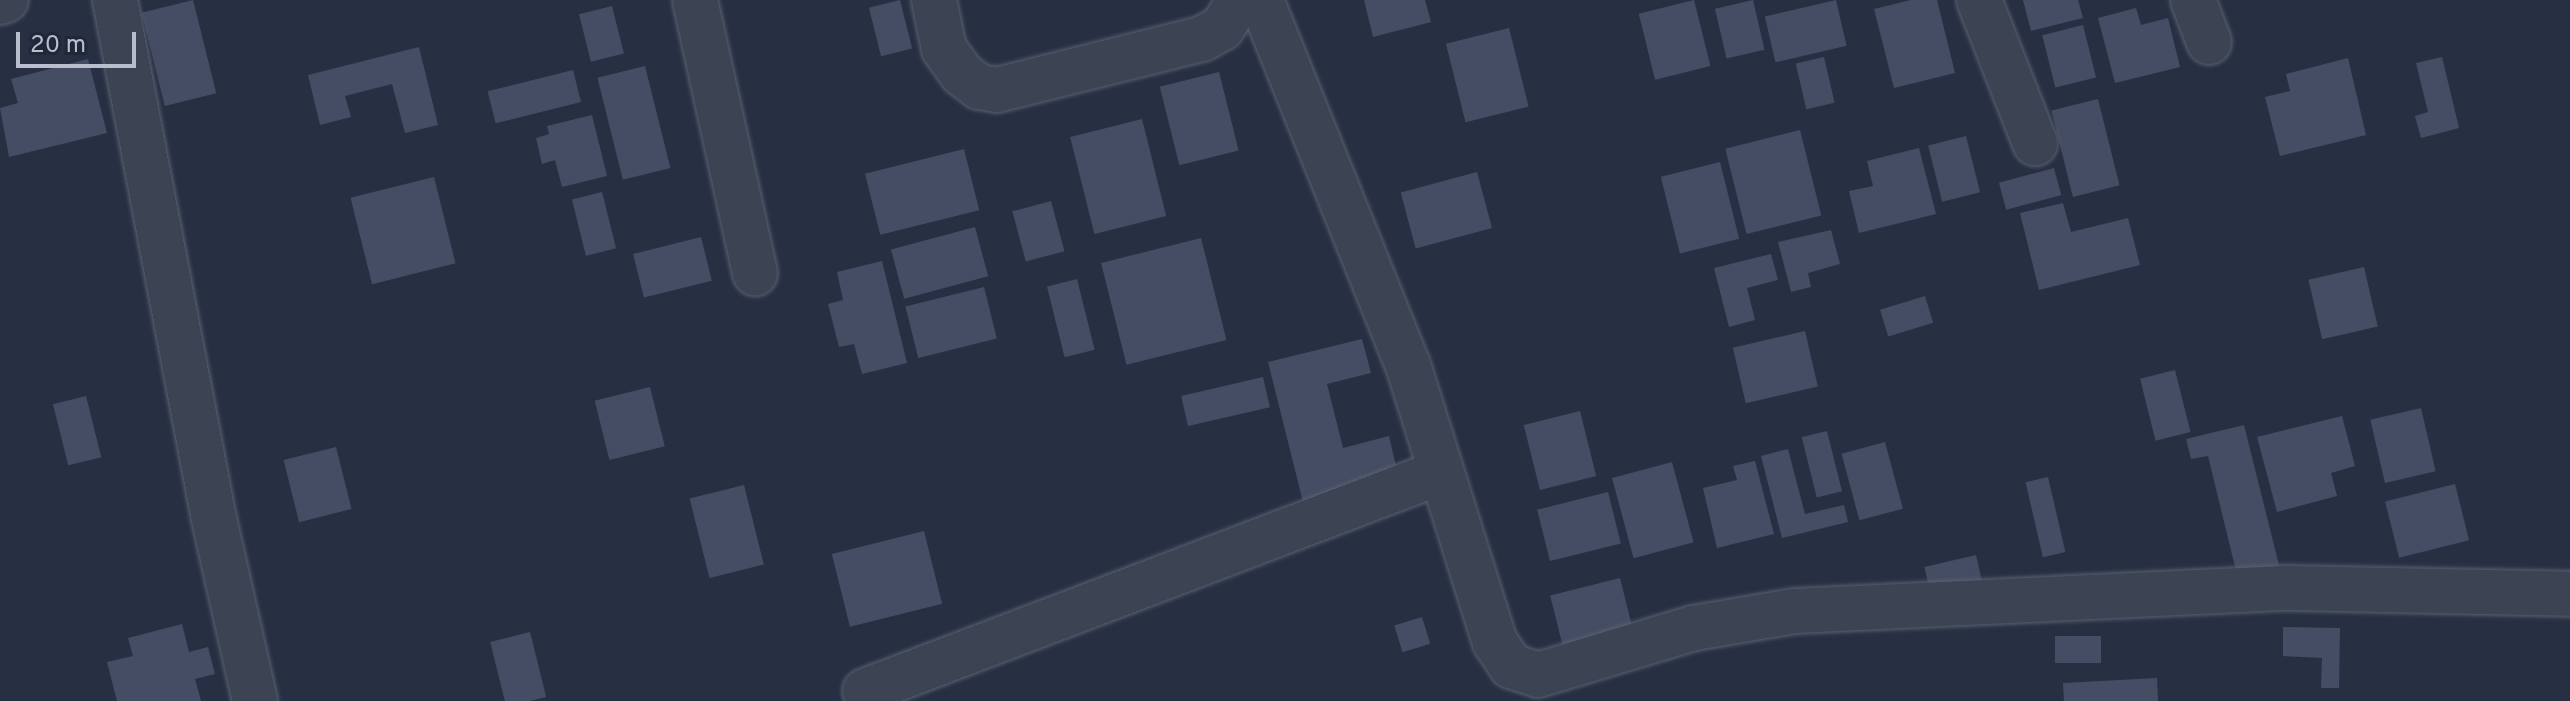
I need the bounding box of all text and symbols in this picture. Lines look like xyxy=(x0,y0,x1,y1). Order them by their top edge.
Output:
scale bar xyxy=(20,16,140,66)
text: 20 m xyxy=(30,31,86,61)

